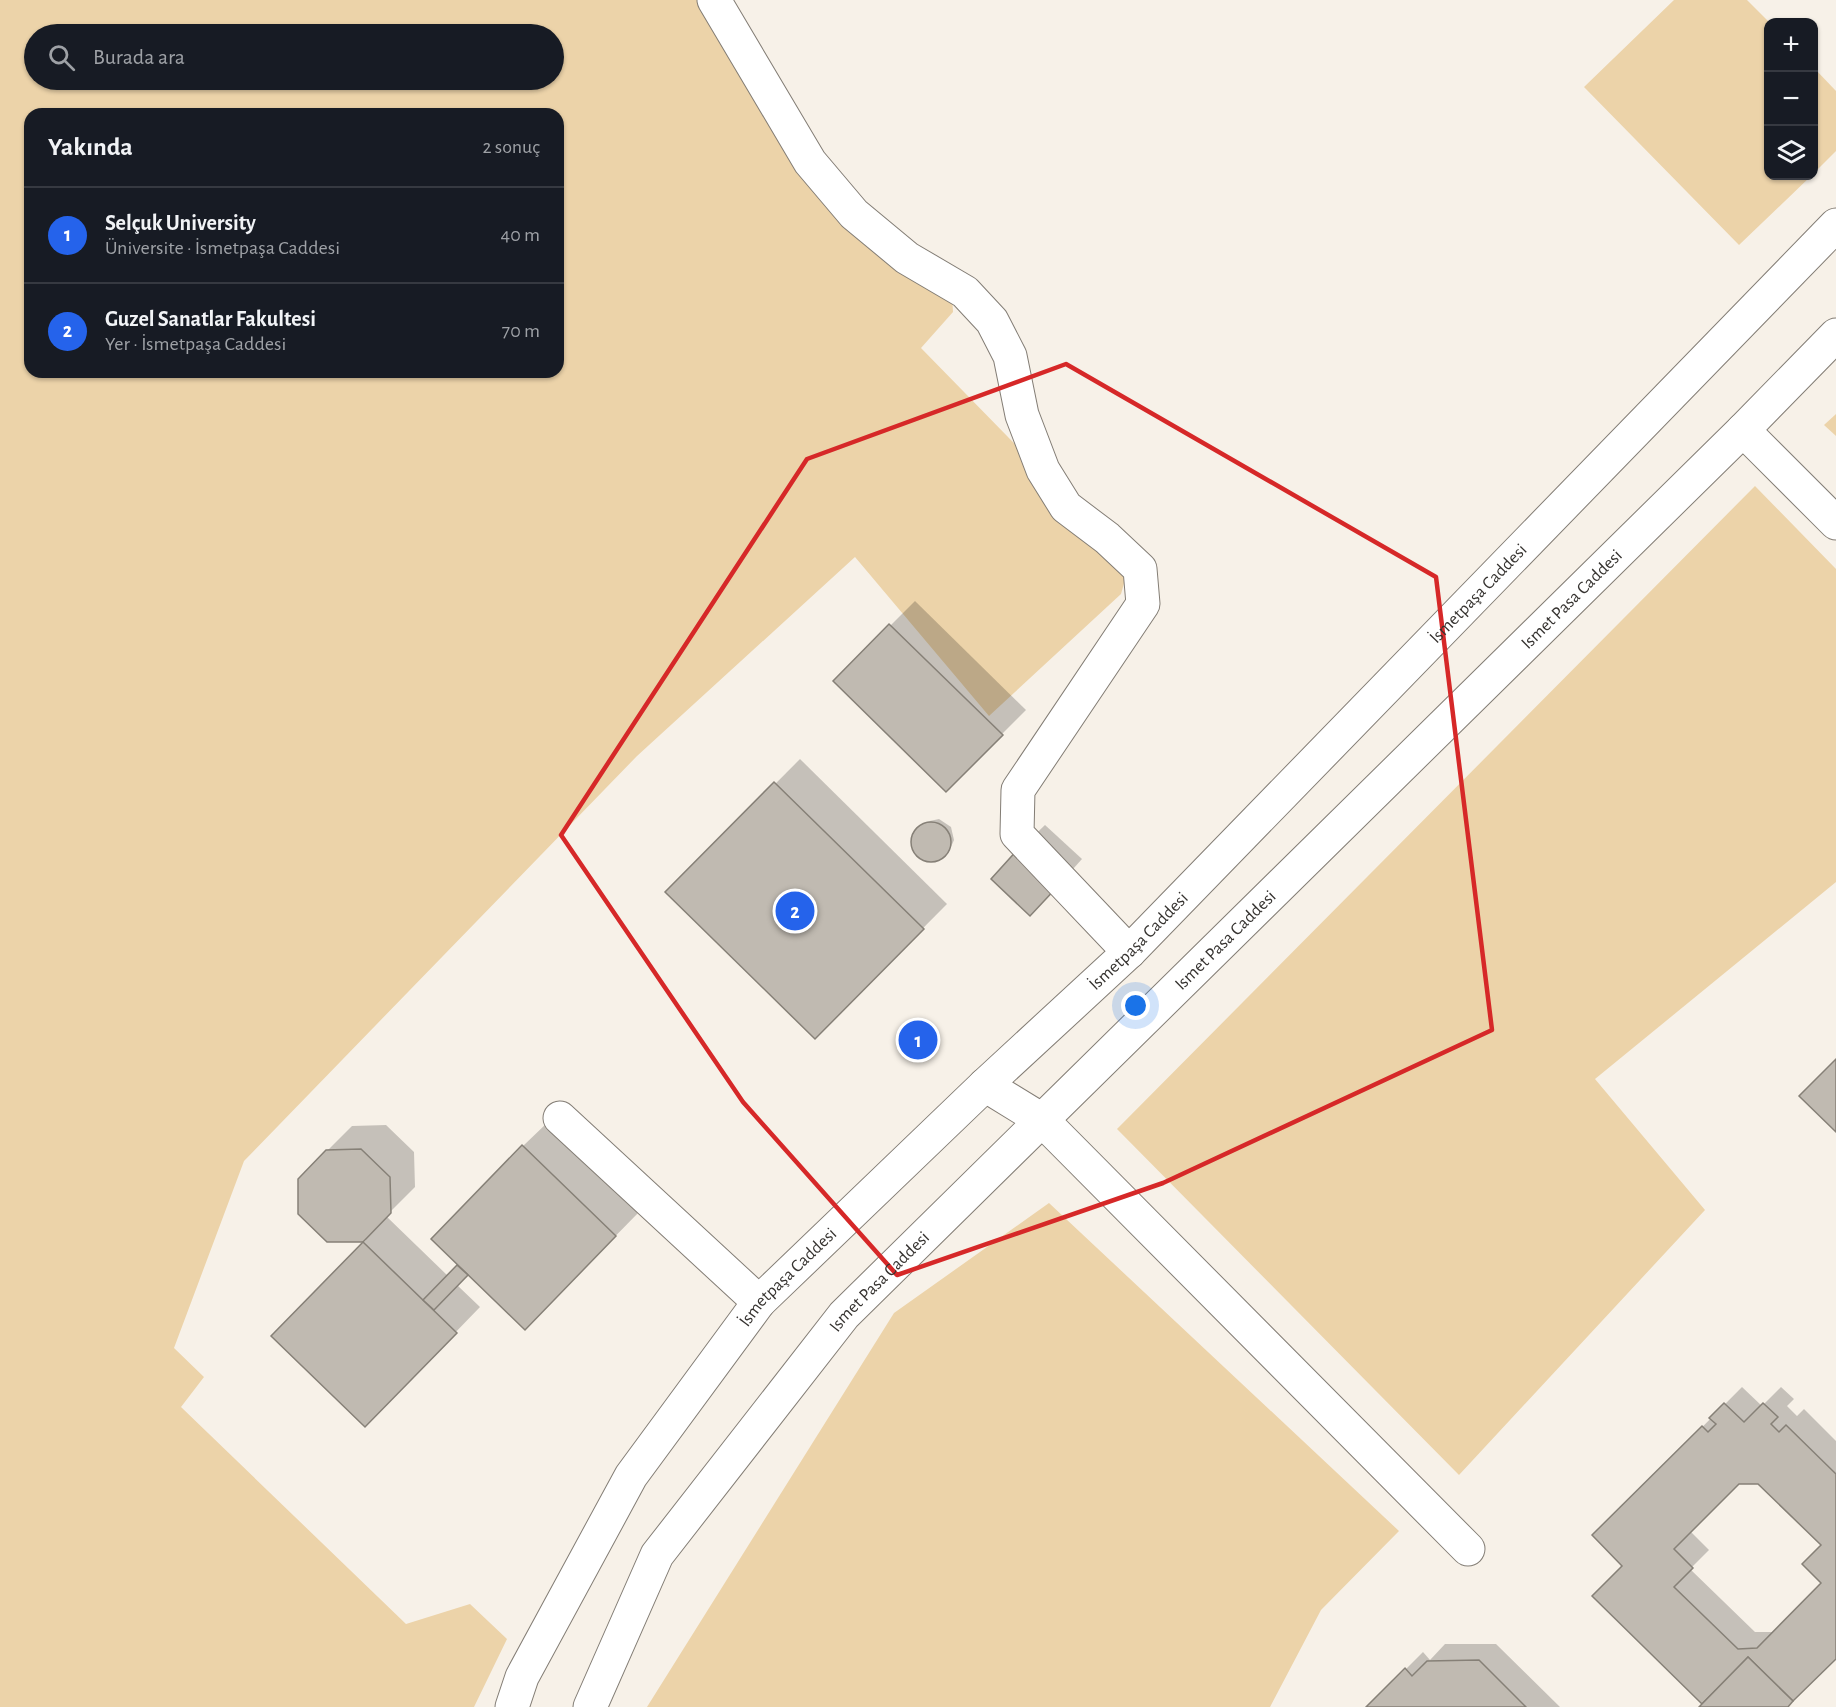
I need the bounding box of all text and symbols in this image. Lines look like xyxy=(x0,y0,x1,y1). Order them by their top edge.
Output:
map controls xyxy=(1764,18,1818,180)
button: + xyxy=(1764,18,1818,72)
search box xyxy=(24,24,564,90)
icon: search xyxy=(45,41,78,74)
text: Burada ara xyxy=(93,46,185,68)
button: − xyxy=(1764,72,1818,126)
button: layers xyxy=(1764,126,1818,180)
text: Yakında xyxy=(48,134,133,160)
text: 2 sonuç xyxy=(482,137,540,157)
text: Selçuk University xyxy=(105,212,256,234)
text: 1 xyxy=(64,225,71,245)
text: 40 m xyxy=(501,225,540,245)
text: Üniversite · İsmetpaşa Caddesi xyxy=(105,238,340,258)
text: Guzel Sanatlar Fakultesi xyxy=(105,308,316,330)
text: 2 xyxy=(63,321,72,341)
text: 70 m xyxy=(502,321,540,341)
text: Yer · İsmetpaşa Caddesi xyxy=(105,334,286,354)
street label: İsmetpaşa Caddesi xyxy=(1425,541,1531,647)
street label: Ismet Pasa Caddesi xyxy=(1518,546,1626,653)
street label: Ismet Pasa Caddesi xyxy=(1172,887,1280,994)
pin: 2 xyxy=(776,888,814,934)
street label: İsmetpaşa Caddesi xyxy=(1085,889,1192,994)
your location xyxy=(1121,991,1150,1020)
pin: 1 xyxy=(898,1018,938,1062)
street label: İsmetpaşa Caddesi xyxy=(735,1225,840,1330)
street label: Ismet Pasa Caddesi xyxy=(827,1228,933,1335)

